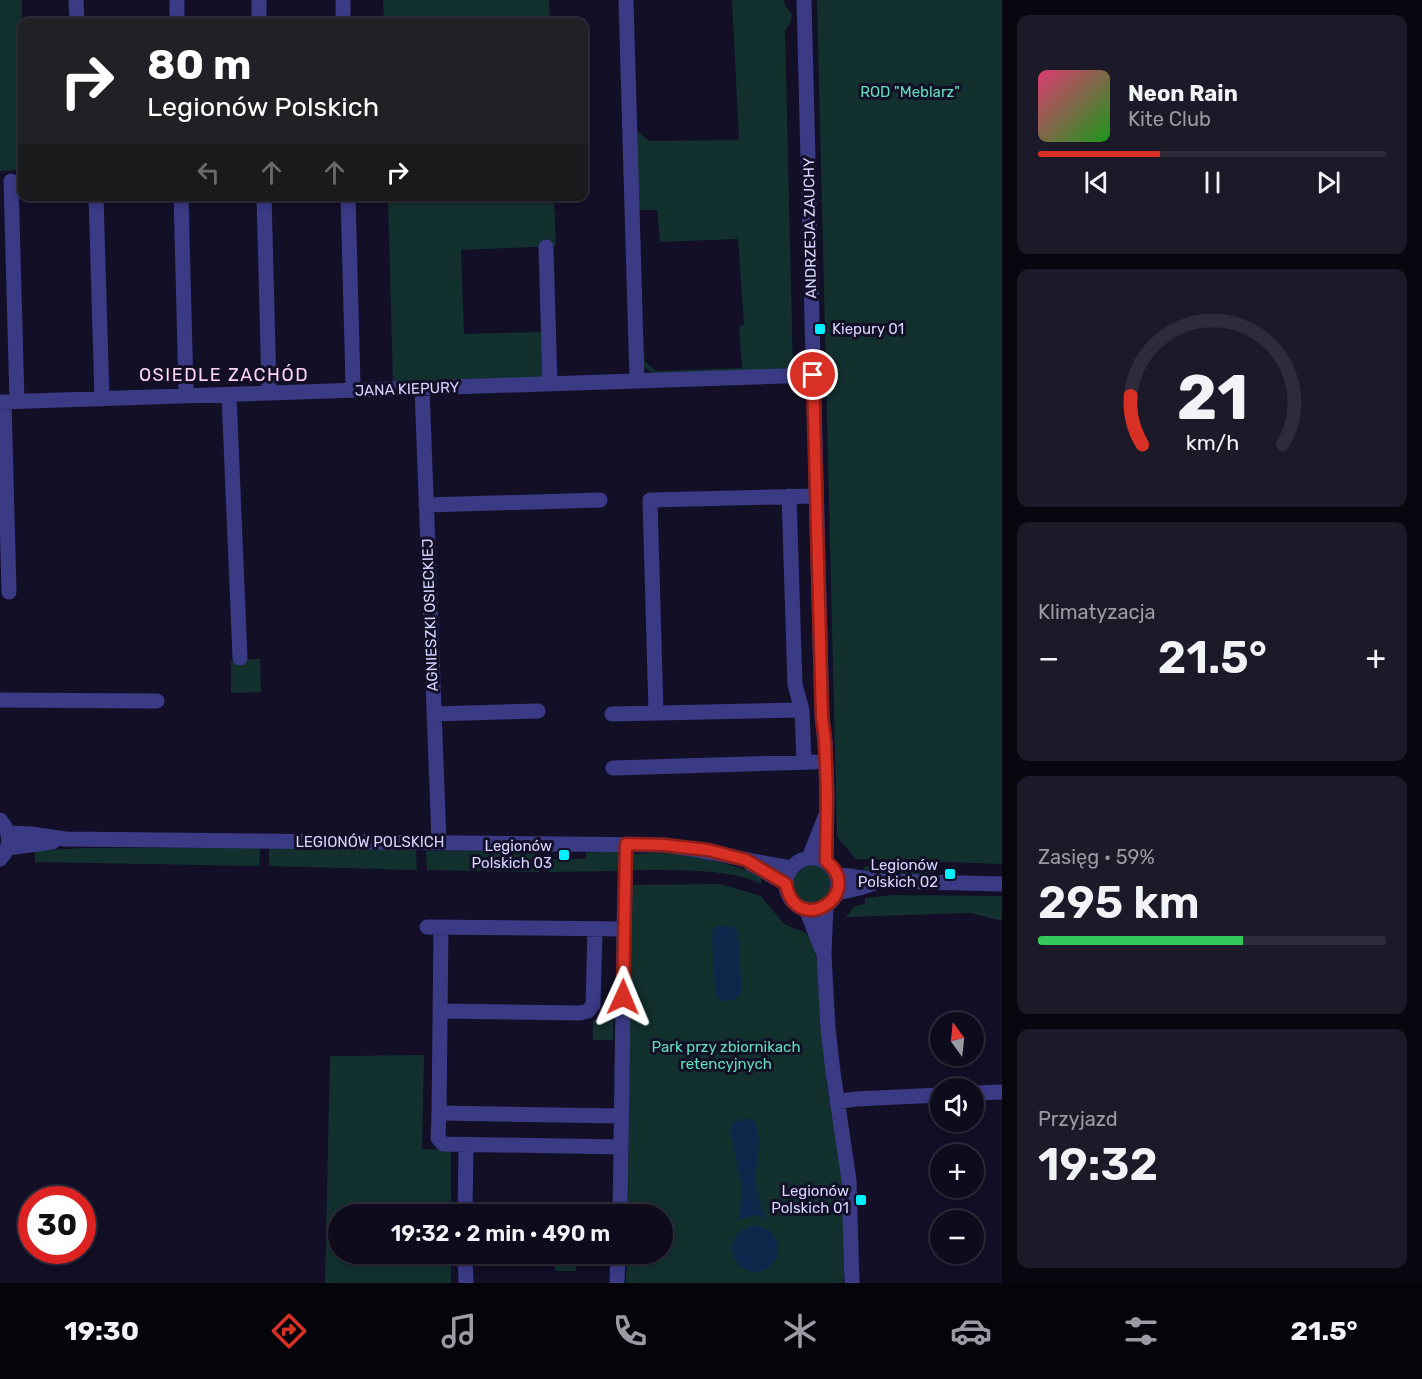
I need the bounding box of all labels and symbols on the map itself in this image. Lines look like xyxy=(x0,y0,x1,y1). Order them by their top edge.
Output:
park label: ROD "Meblarz" xyxy=(860,83,960,101)
street label: ANDRZEJA ZAUCHY xyxy=(800,157,820,299)
place label: Kiepury 01 xyxy=(832,320,904,338)
marker: Kiepury 01 xyxy=(813,322,827,336)
pin xyxy=(787,349,838,400)
district label: OSIEDLE ZACHÓD xyxy=(139,364,309,386)
street label: JANA KIEPURY xyxy=(354,378,460,400)
street label: AGNIESZKI OSIECKIEJ xyxy=(418,538,442,692)
street label: LEGIONÓW POLSKICH xyxy=(295,833,445,851)
place label: Legionów Polskich 03 xyxy=(472,837,552,872)
marker: Legionów Polskich 03 xyxy=(557,848,571,862)
place label: Legionów Polskich 02 xyxy=(858,856,938,891)
marker: Legionów Polskich 02 xyxy=(943,867,957,881)
position arrow xyxy=(591,965,655,1029)
north arrow xyxy=(930,1012,984,1066)
park label: Park przy zbiornikach retencyjnych xyxy=(651,1038,801,1073)
place label: Legionów Polskich 01 xyxy=(771,1182,849,1217)
speed limit sign: 30 xyxy=(18,1186,96,1264)
marker: Legionów Polskich 01 xyxy=(854,1193,868,1207)

